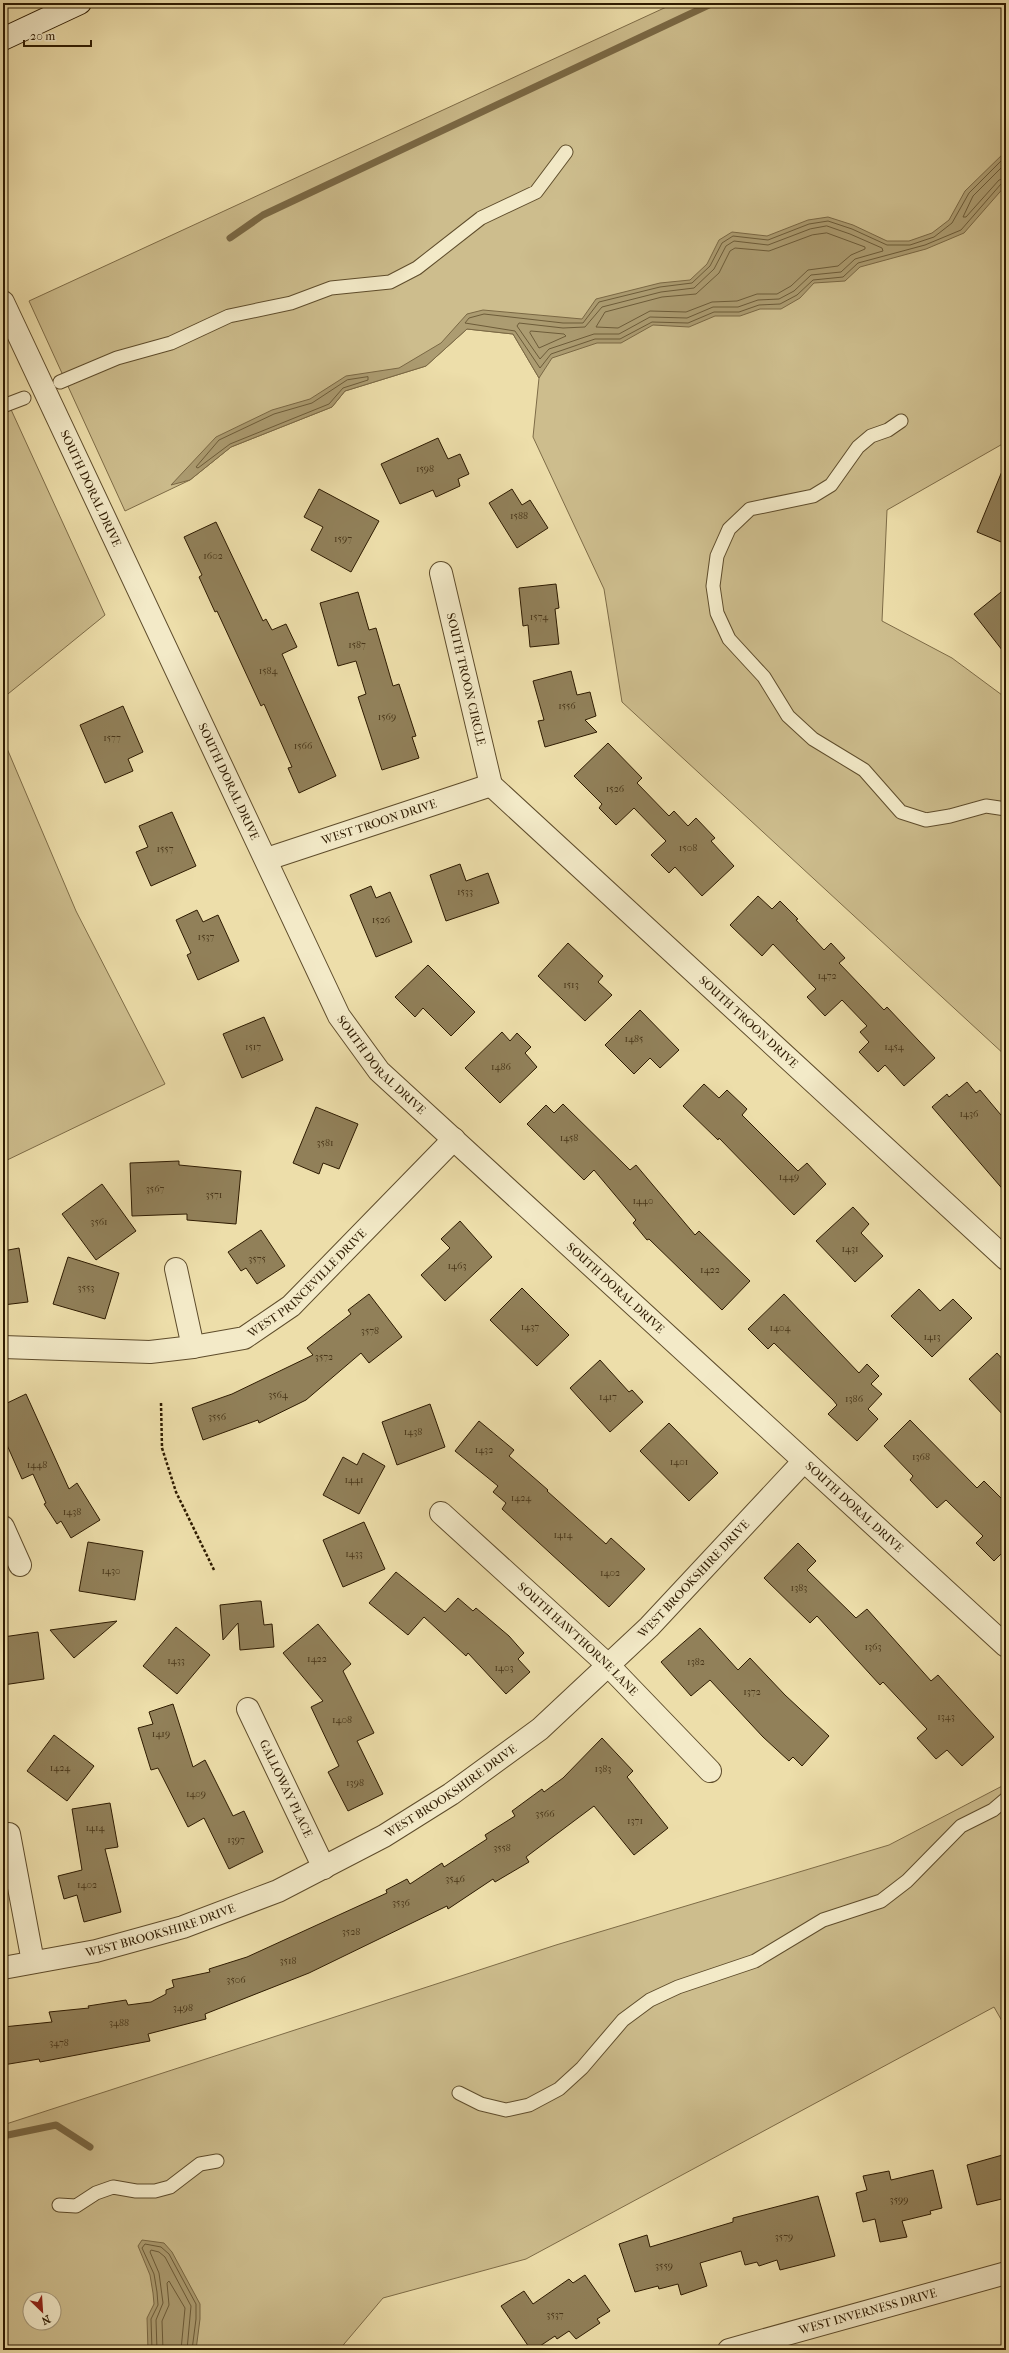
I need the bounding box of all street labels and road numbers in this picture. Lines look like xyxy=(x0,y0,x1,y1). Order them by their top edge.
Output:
street label: SOUTH DORAL DRIVE xyxy=(57,428,124,549)
street label: SOUTH TROON CIRCLE xyxy=(444,611,488,747)
street label: SOUTH DORAL DRIVE xyxy=(195,721,262,842)
street label: WEST TROON DRIVE xyxy=(319,796,438,848)
street label: SOUTH TROON DRIVE xyxy=(696,973,801,1071)
street label: SOUTH DORAL DRIVE xyxy=(334,1013,428,1117)
street label: WEST PRINCEVILLE DRIVE xyxy=(244,1226,369,1341)
street label: SOUTH DORAL DRIVE xyxy=(564,1240,667,1336)
street label: SOUTH DORAL DRIVE xyxy=(803,1459,906,1555)
street label: WEST BROOKSHIRE DRIVE xyxy=(634,1517,752,1641)
street label: SOUTH HAWTHORNE LANE xyxy=(515,1579,641,1699)
street label: GALLOWAY PLACE xyxy=(257,1737,315,1840)
street label: WEST BROOKSHIRE DRIVE xyxy=(381,1742,519,1841)
street label: WEST BROOKSHIRE DRIVE xyxy=(83,1901,237,1960)
street label: WEST INVERNESS DRIVE xyxy=(796,2286,938,2338)

